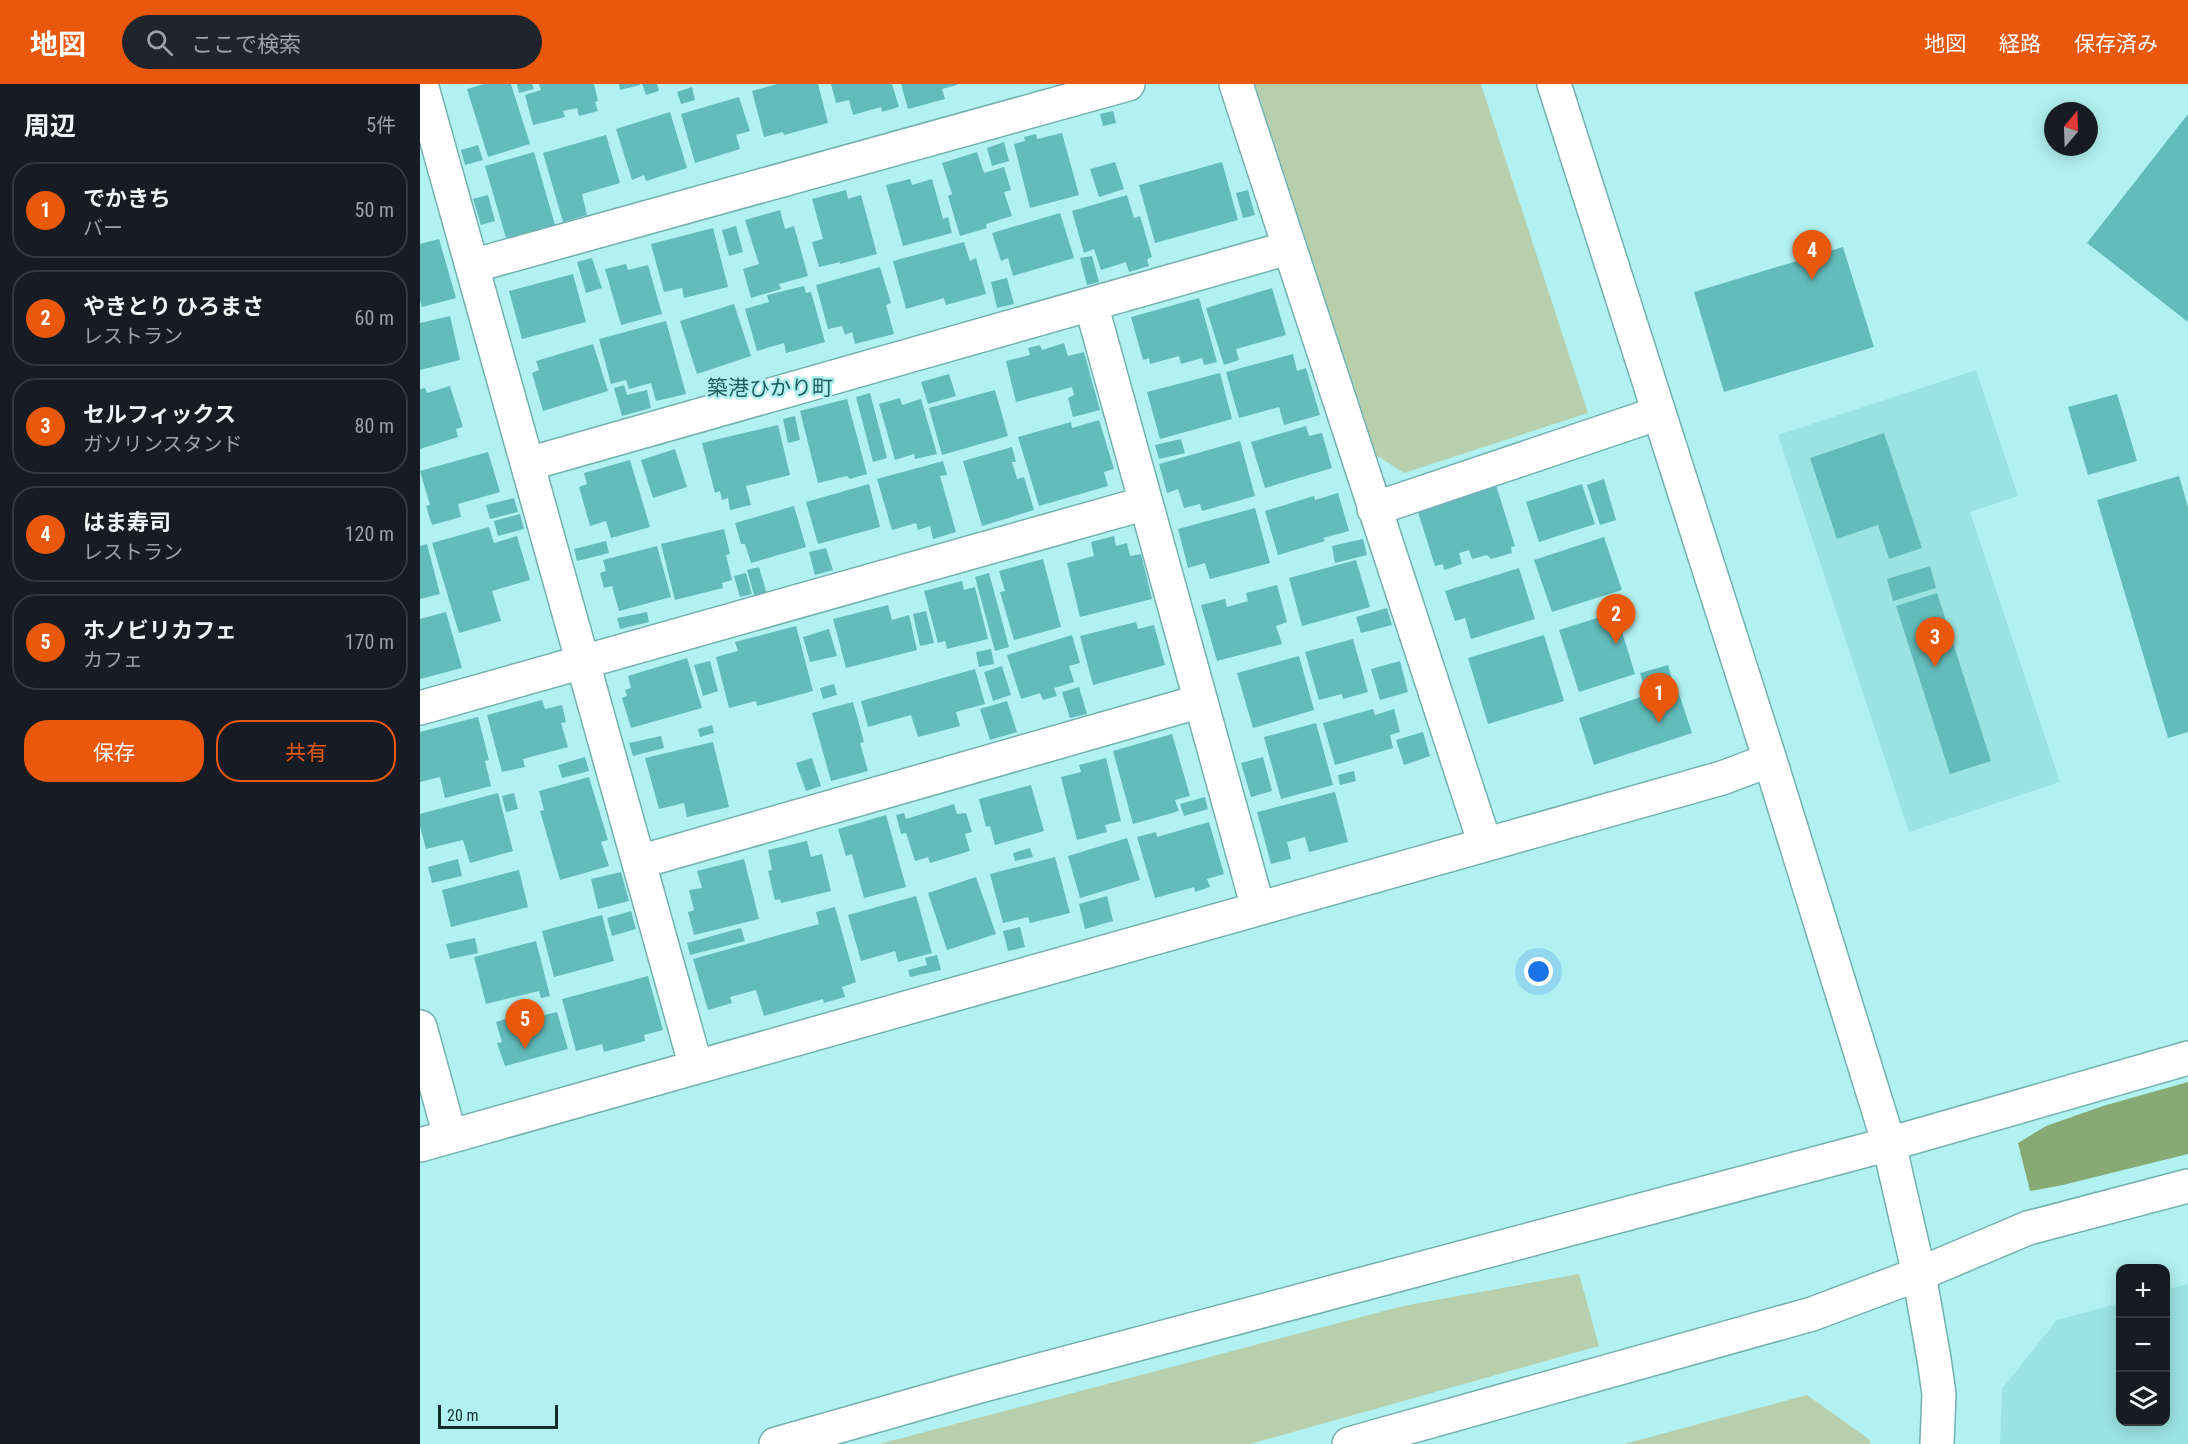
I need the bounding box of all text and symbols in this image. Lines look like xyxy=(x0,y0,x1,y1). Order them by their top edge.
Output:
search box xyxy=(122,15,542,69)
icon: search xyxy=(143,26,176,59)
text: 地図 xyxy=(30,28,86,61)
text: ここで検索 xyxy=(191,32,301,57)
text: 地図 xyxy=(1924,32,1966,56)
text: 経路 xyxy=(1999,32,2041,56)
text: 保存済み xyxy=(2074,32,2158,56)
north arrow xyxy=(2044,102,2098,156)
text: 周辺 xyxy=(24,111,76,141)
text: 5件 xyxy=(366,113,396,137)
text: でかきち xyxy=(83,186,171,211)
text: 1 xyxy=(40,198,51,222)
text: 50 m xyxy=(355,198,394,222)
text: バー xyxy=(83,216,123,240)
pin: 4 xyxy=(1792,230,1832,280)
text: やきとり ひろまさ xyxy=(83,294,264,319)
text: 2 xyxy=(40,306,51,330)
text: 60 m xyxy=(355,306,394,330)
text: レストラン xyxy=(83,324,183,348)
district label: 築港ひかり町 xyxy=(707,376,833,400)
text: セルフィックス xyxy=(83,402,236,427)
text: 3 xyxy=(40,414,51,438)
text: 80 m xyxy=(355,414,394,438)
text: ガソリンスタンド xyxy=(83,432,243,456)
text: はま寿司 xyxy=(83,510,171,535)
text: 4 xyxy=(40,522,51,546)
text: 120 m xyxy=(345,522,394,546)
text: レストラン xyxy=(83,540,183,564)
pin: 2 xyxy=(1596,594,1636,644)
text: ホノビリカフェ xyxy=(83,618,237,643)
pin: 3 xyxy=(1916,618,1954,667)
text: 5 xyxy=(40,630,51,654)
text: 170 m xyxy=(345,630,394,654)
text: カフェ xyxy=(83,648,143,672)
pin: 1 xyxy=(1640,674,1678,723)
button: 保存 xyxy=(24,720,204,782)
button: 共有 xyxy=(216,720,396,782)
your location xyxy=(1524,957,1553,986)
pin: 5 xyxy=(506,1000,544,1049)
map controls xyxy=(2116,1264,2170,1426)
button: + xyxy=(2116,1264,2170,1318)
button: − xyxy=(2116,1318,2170,1372)
button: layers xyxy=(2116,1372,2170,1426)
scale bar xyxy=(438,1402,558,1430)
text: 20 m xyxy=(447,1406,479,1425)

